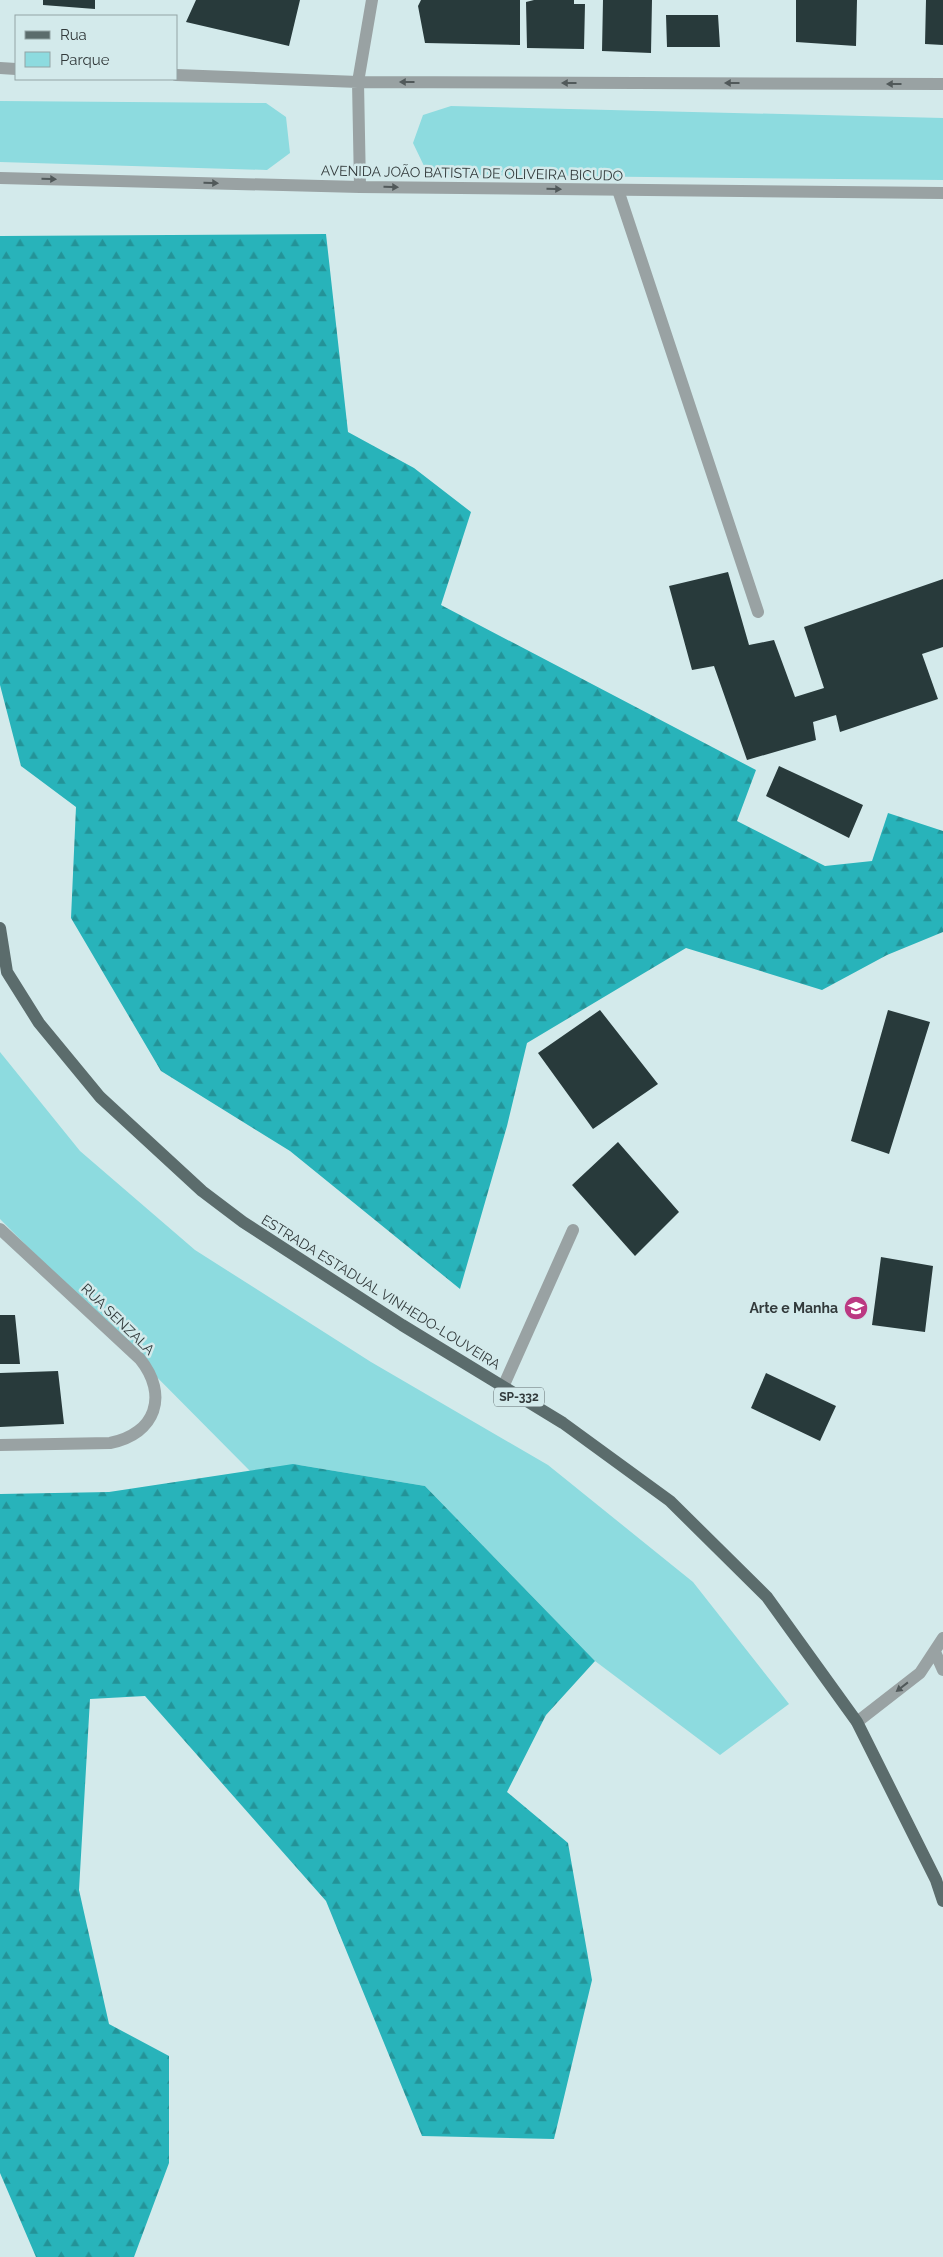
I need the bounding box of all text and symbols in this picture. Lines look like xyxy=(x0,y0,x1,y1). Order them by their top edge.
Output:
legend xyxy=(15,15,178,80)
text: Rua xyxy=(60,26,87,44)
text: Parque xyxy=(60,51,110,69)
one-way arrow xyxy=(399,78,415,86)
one-way arrow xyxy=(561,79,577,87)
one-way arrow xyxy=(724,79,740,87)
one-way arrow xyxy=(886,80,902,88)
street label: AVENIDA JOÃO BATISTA DE OLIVEIRA BICUDO xyxy=(321,161,623,184)
one-way arrow xyxy=(41,175,57,183)
one-way arrow xyxy=(203,180,219,188)
one-way arrow xyxy=(383,184,399,192)
one-way arrow xyxy=(546,185,562,193)
street label: ESTRADA ESTADUAL VINHEDO-LOUVEIRA xyxy=(259,1211,504,1373)
street label: RUA SENZALA xyxy=(78,1280,158,1358)
school or university icon: Arte e Manha xyxy=(843,1295,869,1321)
place label: Arte e Manha xyxy=(749,1300,838,1316)
road number: SP-332 xyxy=(494,1388,544,1406)
one-way arrow xyxy=(896,1681,909,1692)

